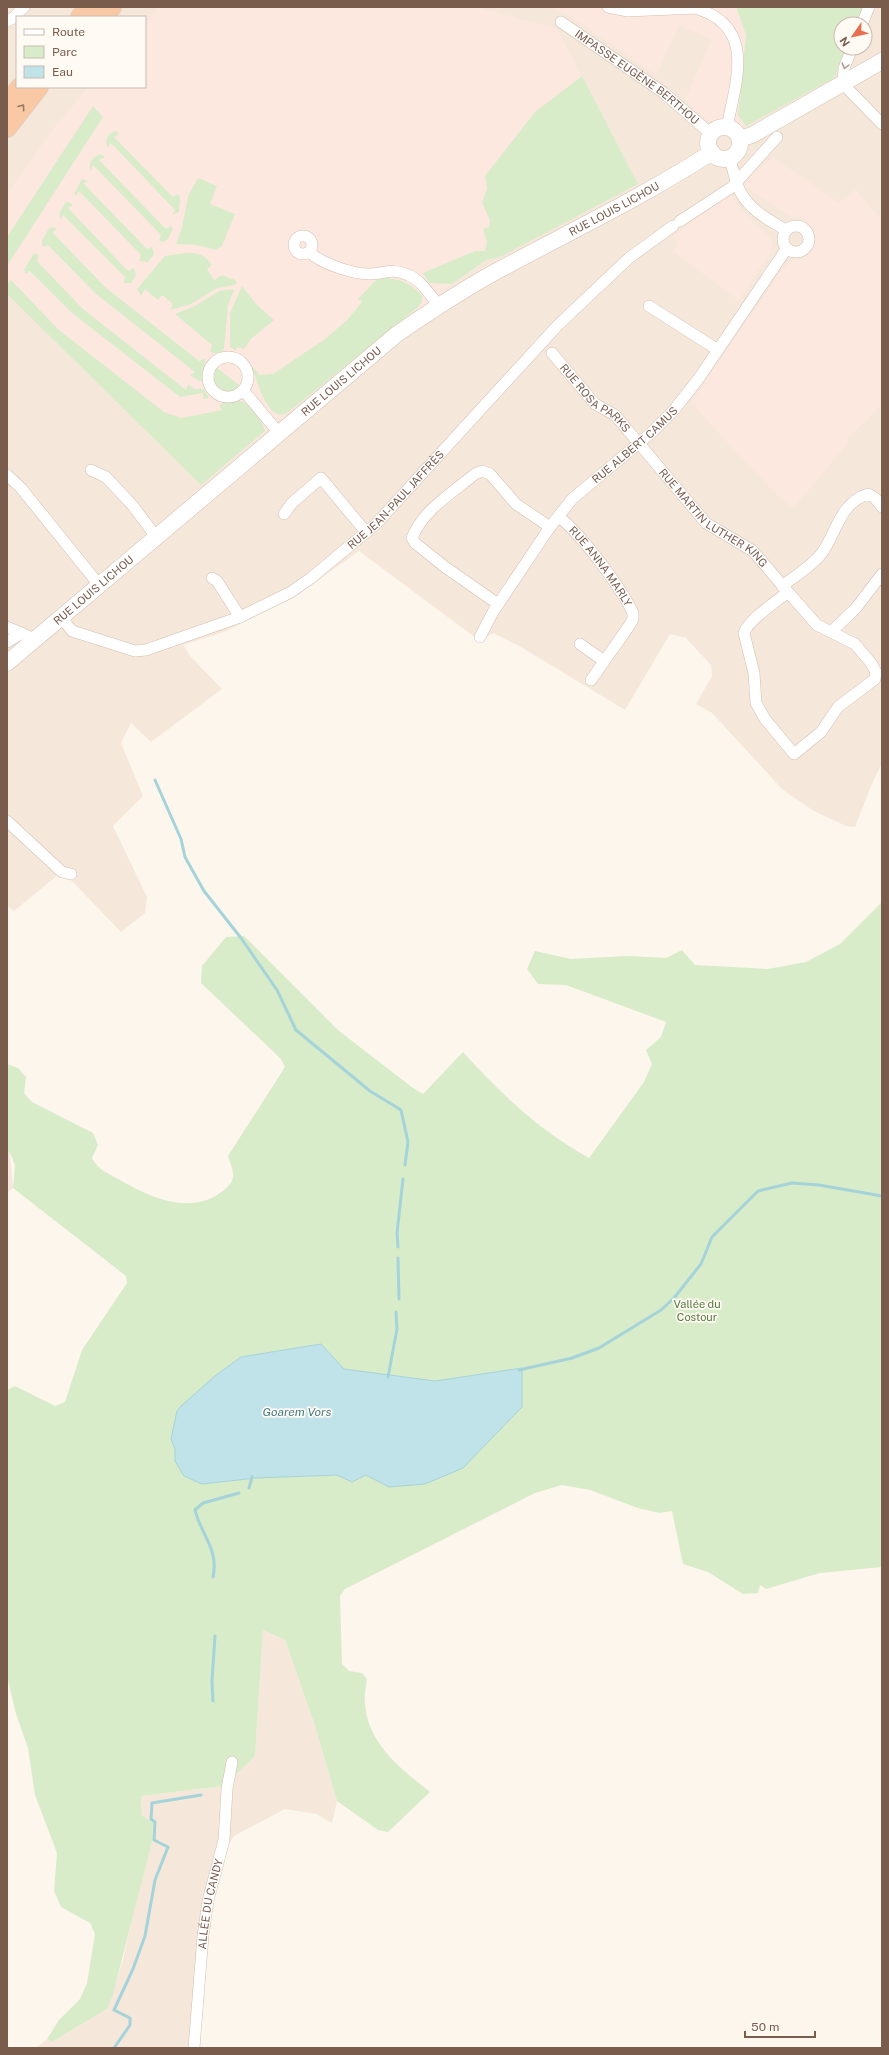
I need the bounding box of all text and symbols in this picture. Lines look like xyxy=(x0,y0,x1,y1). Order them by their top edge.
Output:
legend xyxy=(16,16,146,88)
north arrow xyxy=(833,16,873,56)
text: Route xyxy=(52,25,85,39)
street label: IMPASSE EUGÈNE BERTHOU xyxy=(573,28,701,127)
text: N xyxy=(837,35,852,49)
text: Parc xyxy=(52,45,77,59)
one-way arrow xyxy=(842,62,850,69)
text: Eau xyxy=(52,65,73,79)
one-way arrow xyxy=(17,104,24,111)
street label: RUE LOUIS LICHOU xyxy=(567,180,661,238)
street label: RUE LOUIS LICHOU xyxy=(299,344,383,418)
street label: RUE ROSA PARKS xyxy=(558,361,633,434)
street label: RUE ALBERT CAMUS xyxy=(590,404,680,486)
street label: RUE JEAN-PAUL JAFFRÈS xyxy=(345,448,446,551)
street label: RUE MARTIN LUTHER KING xyxy=(657,466,770,569)
street label: RUE ANNA MARLY xyxy=(567,524,634,609)
street label: RUE LOUIS LICHOU xyxy=(51,553,136,627)
park label: Vallée du Costour xyxy=(673,1298,721,1323)
water label: Goarem Vors xyxy=(263,1405,332,1419)
street label: ALLÉE DU CANDY xyxy=(196,1857,225,1950)
scale bar xyxy=(745,2013,815,2039)
text: 50 m xyxy=(751,2020,779,2034)

